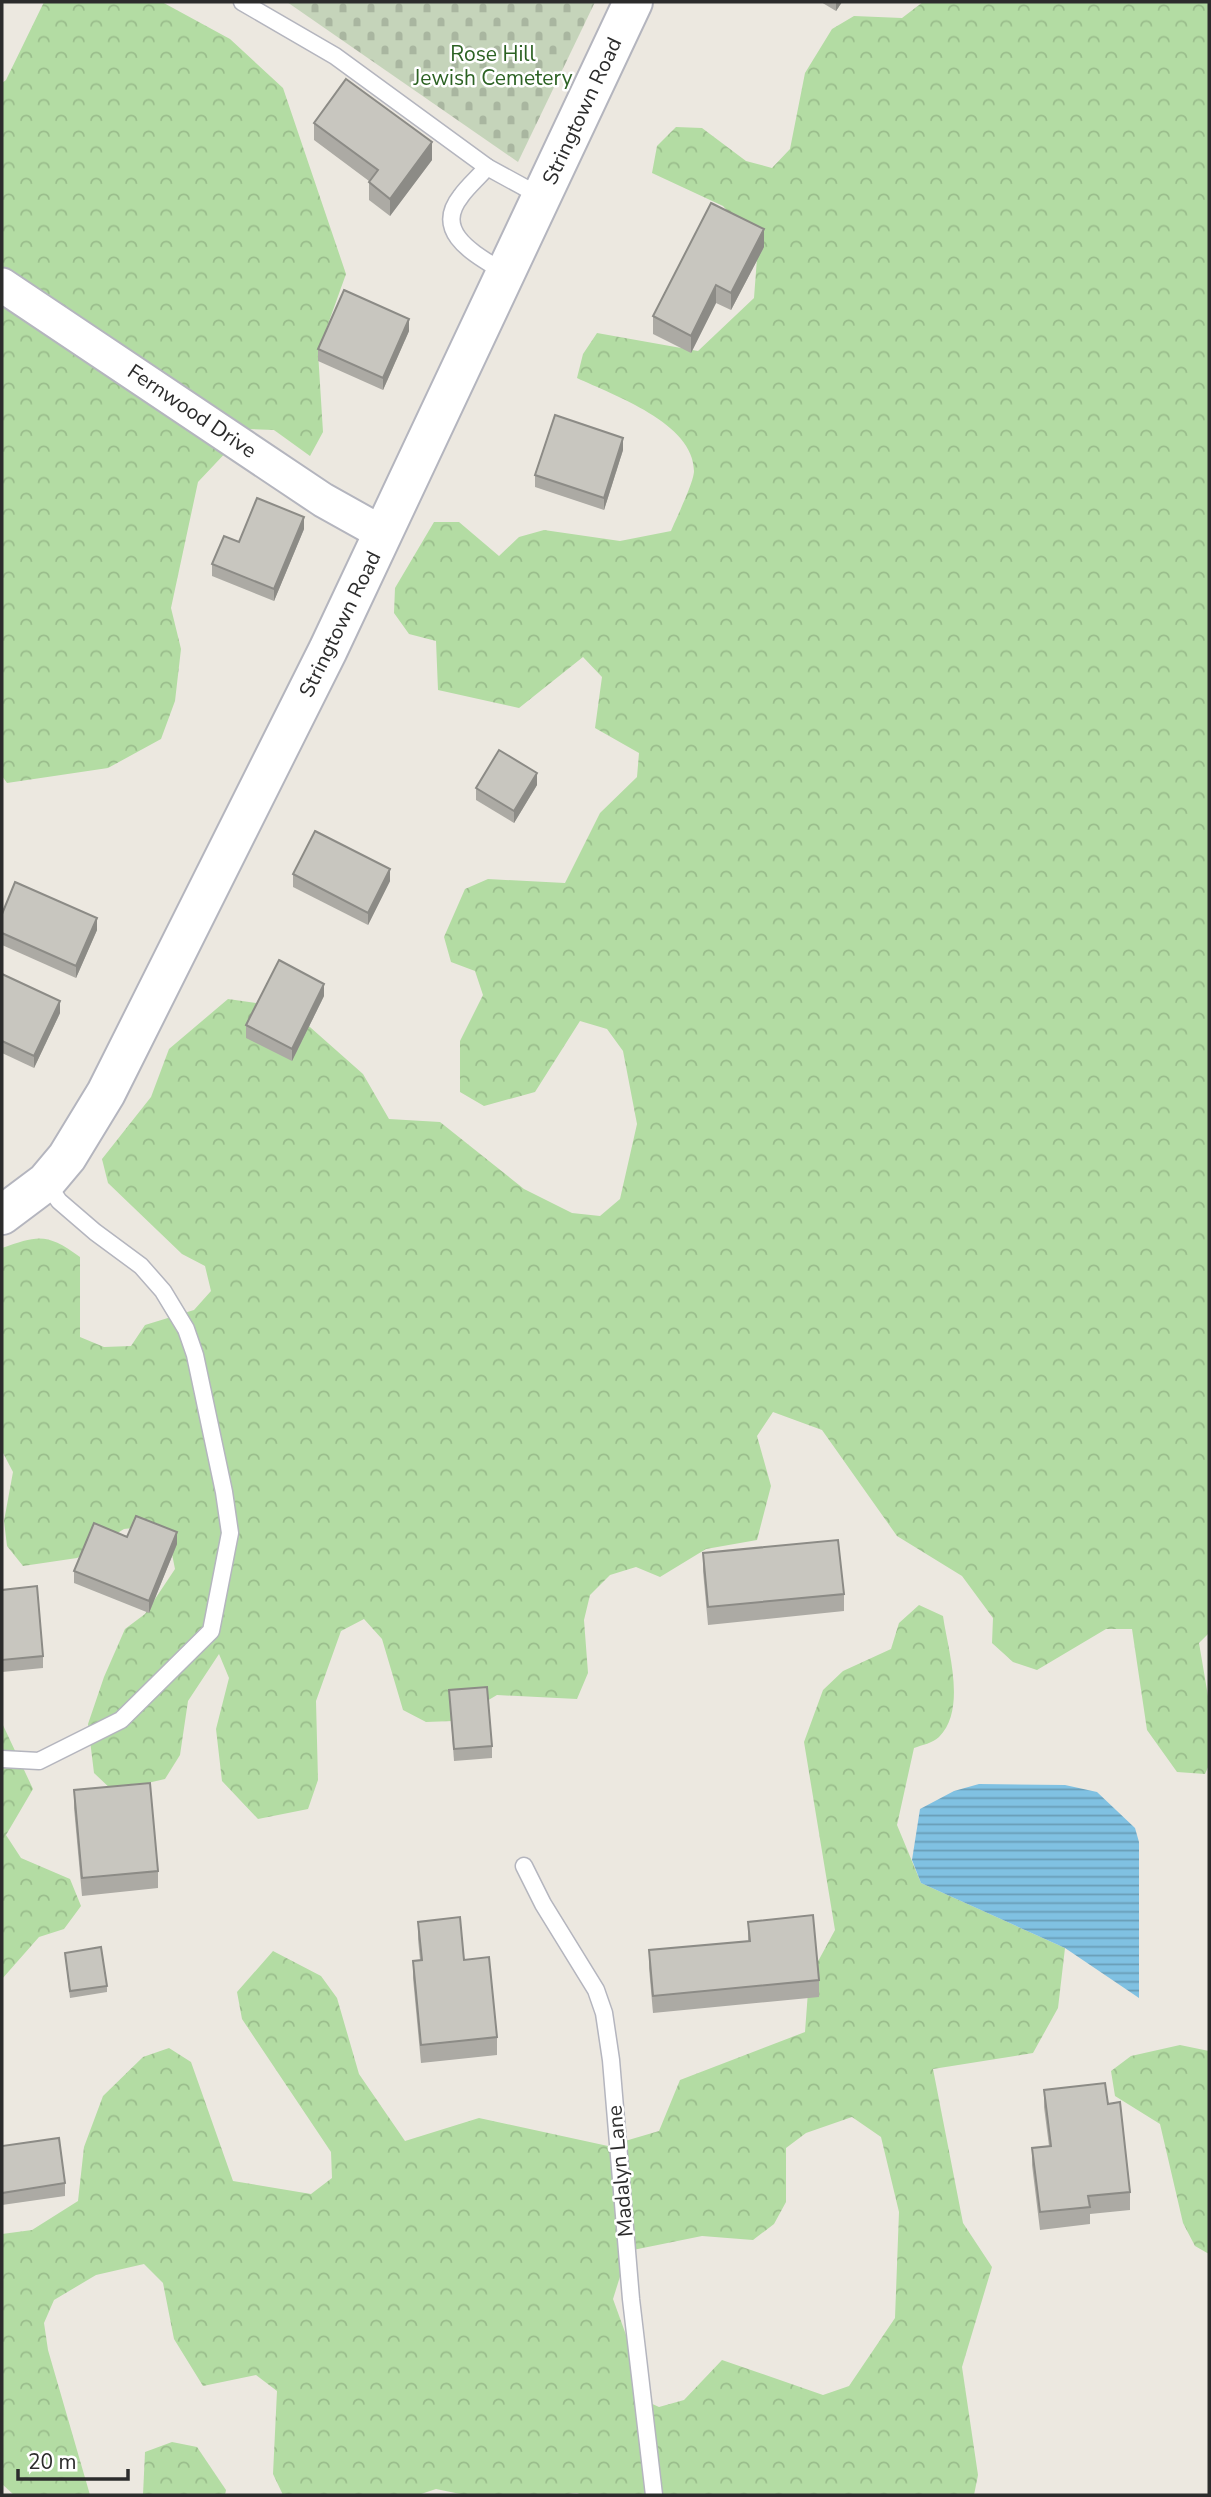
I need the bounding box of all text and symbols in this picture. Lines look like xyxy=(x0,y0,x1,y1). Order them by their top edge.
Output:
street label: Stringtown Road xyxy=(536,33,628,189)
park label: Rose Hill Jewish Cemetery xyxy=(413,40,573,92)
street label: Fernwood Drive xyxy=(122,357,262,465)
street label: Stringtown Road xyxy=(292,546,388,702)
street label: Madalyn Lane xyxy=(600,2104,640,2238)
scale bar xyxy=(18,2438,128,2482)
text: 20 m xyxy=(28,2448,77,2476)

